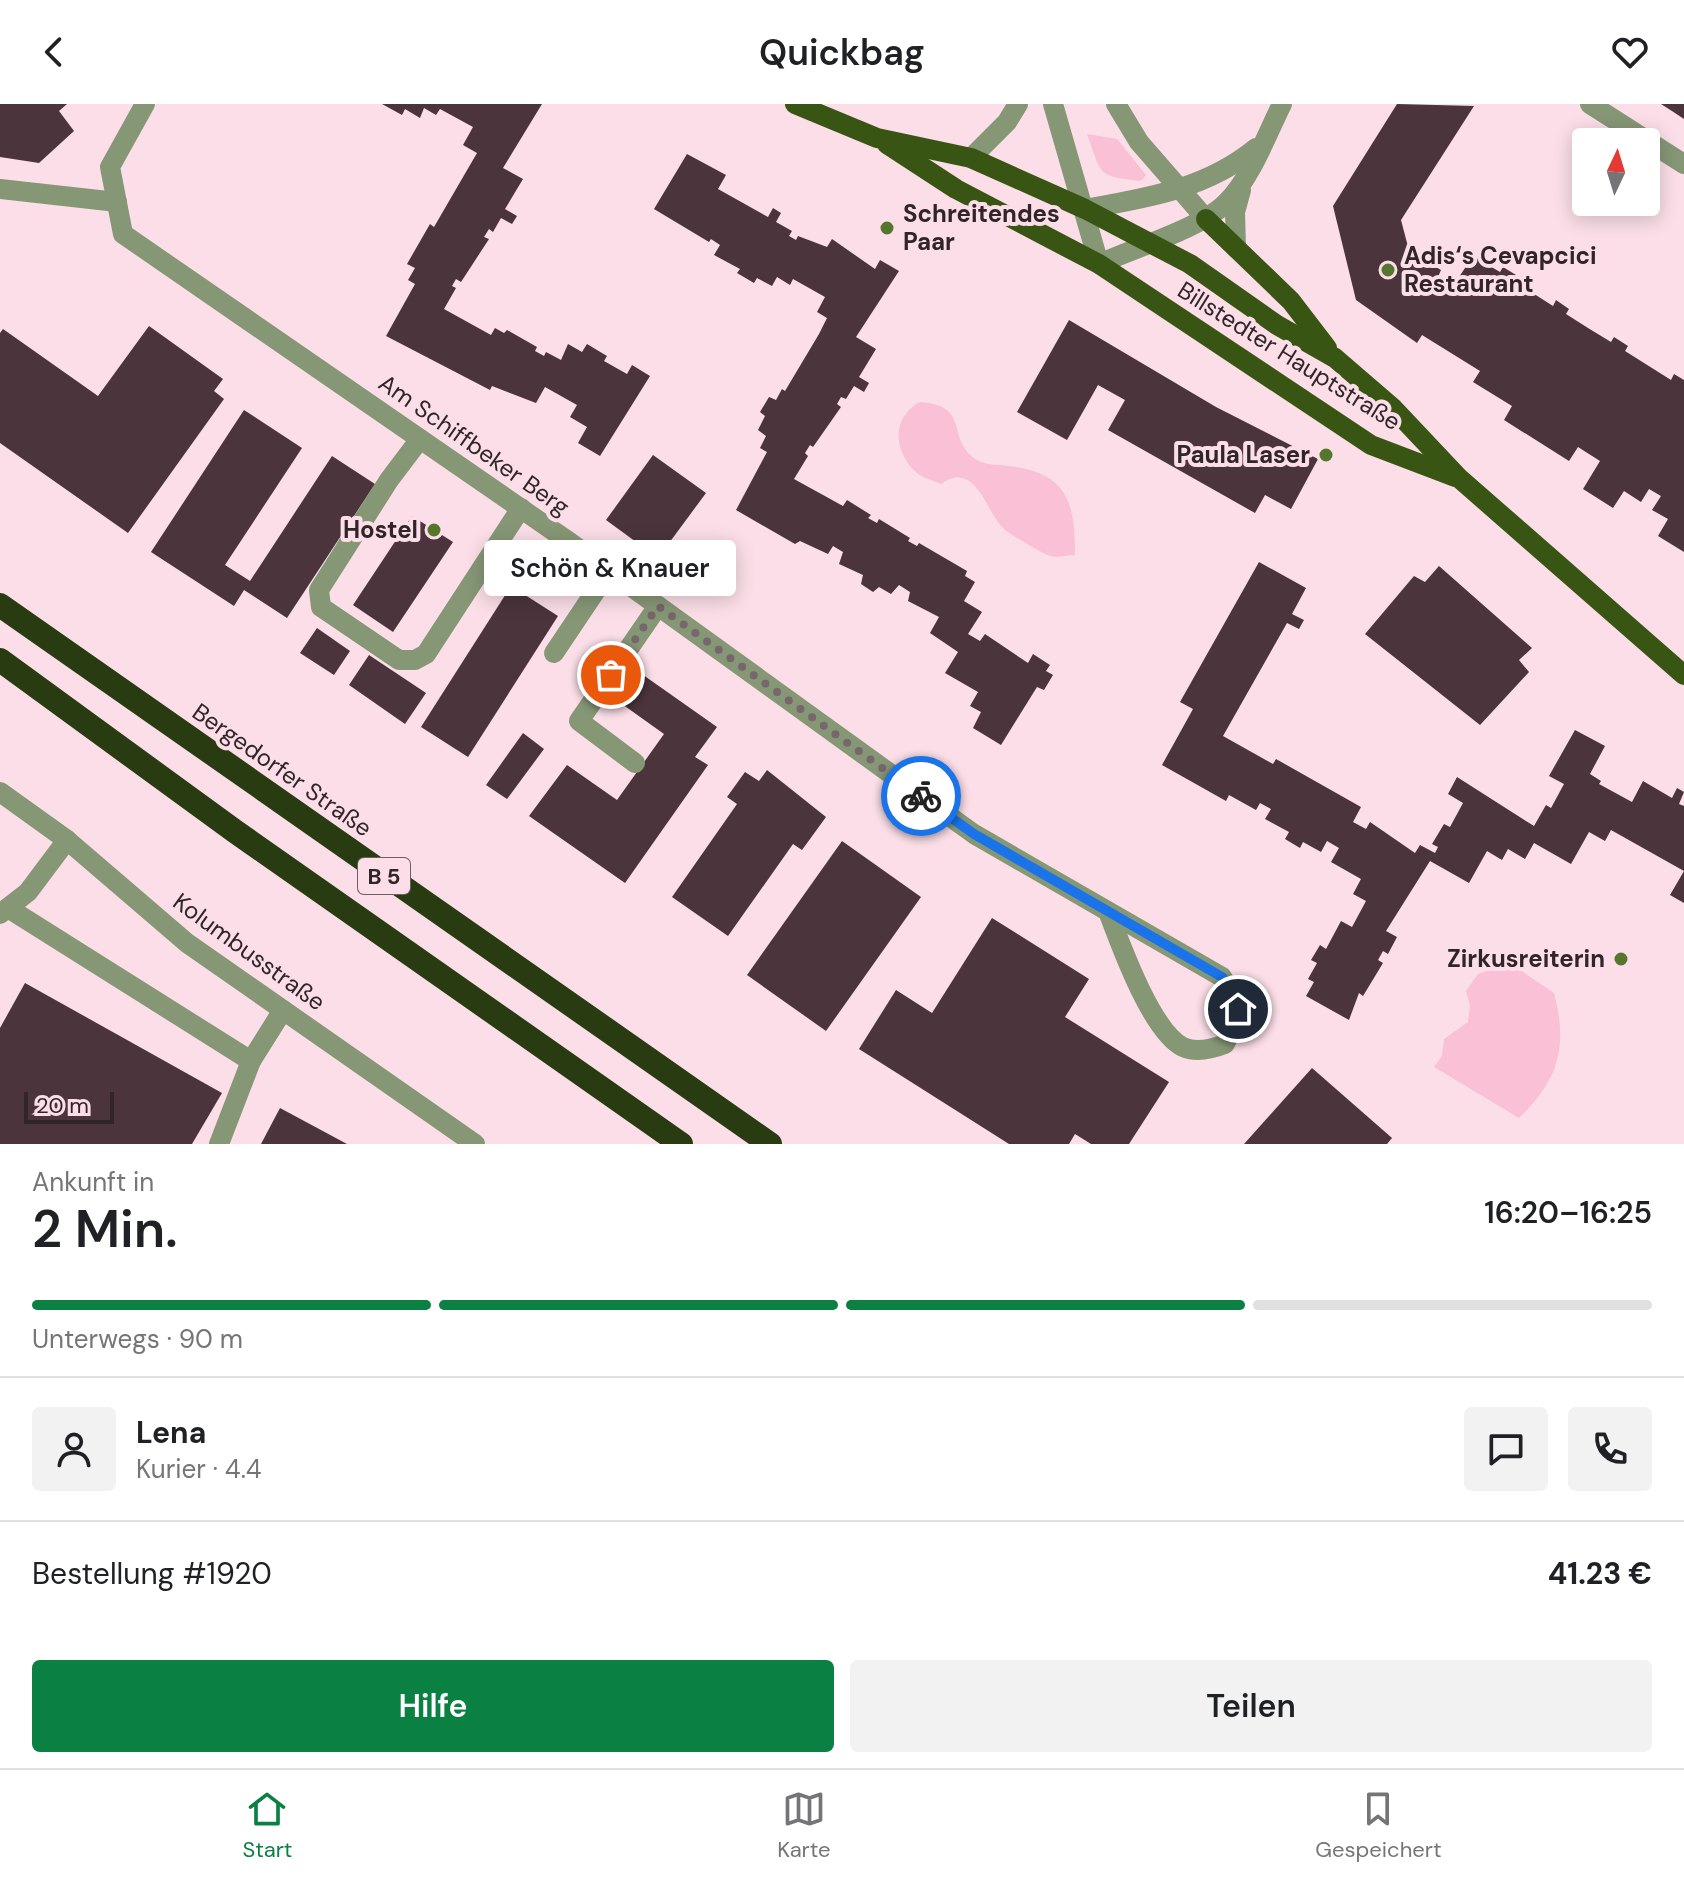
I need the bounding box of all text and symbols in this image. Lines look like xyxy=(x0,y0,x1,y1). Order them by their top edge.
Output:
text: Quickbag xyxy=(759,29,925,76)
icon: back xyxy=(32,30,76,74)
icon: heart xyxy=(1608,30,1652,74)
north arrow xyxy=(1572,128,1660,216)
map controls xyxy=(1572,128,1660,216)
place label: Schreitendes Paar xyxy=(903,198,1060,257)
marker: Schreitendes Paar xyxy=(878,219,896,237)
place label: Adis‘s Cevapcici Restaurant xyxy=(1404,240,1597,299)
marker: Adis‘s Cevapcici Restaurant xyxy=(1379,261,1397,279)
street label: Billstedter Hauptstraße xyxy=(1172,274,1407,437)
street label: Am Schiffbeker Berg xyxy=(373,367,576,522)
place label: Paula Laser xyxy=(1177,439,1310,470)
marker: Paula Laser xyxy=(1317,446,1335,464)
place label: Hostel xyxy=(343,514,418,545)
marker: Hostel xyxy=(425,521,443,539)
callout: Schön & Knauer xyxy=(485,539,737,595)
text: Schön & Knauer xyxy=(510,551,710,585)
pin xyxy=(577,641,645,709)
icon: bag xyxy=(589,653,633,697)
street label: Bergedorfer Straße xyxy=(186,696,378,843)
courier xyxy=(881,756,961,836)
icon: bike xyxy=(899,774,943,818)
road number: B 5 xyxy=(358,858,410,894)
street label: Kolumbusstraße xyxy=(167,886,332,1017)
place label: Zirkusreiterin xyxy=(1447,943,1605,974)
marker: Zirkusreiterin xyxy=(1612,950,1630,968)
pin xyxy=(1204,975,1272,1043)
icon: home xyxy=(1216,987,1260,1031)
scale bar xyxy=(24,1088,114,1124)
text: 20 m xyxy=(36,1091,89,1120)
text: Ankunft in xyxy=(32,1165,154,1199)
text: 16:20–16:25 xyxy=(1484,1193,1652,1232)
text: 2 Min. xyxy=(32,1195,178,1263)
text: Unterwegs · 90 m xyxy=(32,1322,243,1356)
button: person xyxy=(32,1407,116,1491)
button: chat xyxy=(1464,1407,1548,1491)
button: phone xyxy=(1568,1407,1652,1491)
text: Lena xyxy=(136,1413,206,1452)
text: Kurier · 4.4 xyxy=(136,1452,262,1486)
text: Bestellung #1920 xyxy=(32,1554,272,1593)
text: 41.23 € xyxy=(1548,1554,1652,1593)
button: Hilfe xyxy=(32,1660,834,1752)
button: Teilen xyxy=(850,1660,1652,1752)
tab: Start xyxy=(242,1787,293,1864)
tab: Karte xyxy=(777,1787,831,1864)
tab: Gespeichert xyxy=(1315,1787,1442,1864)

